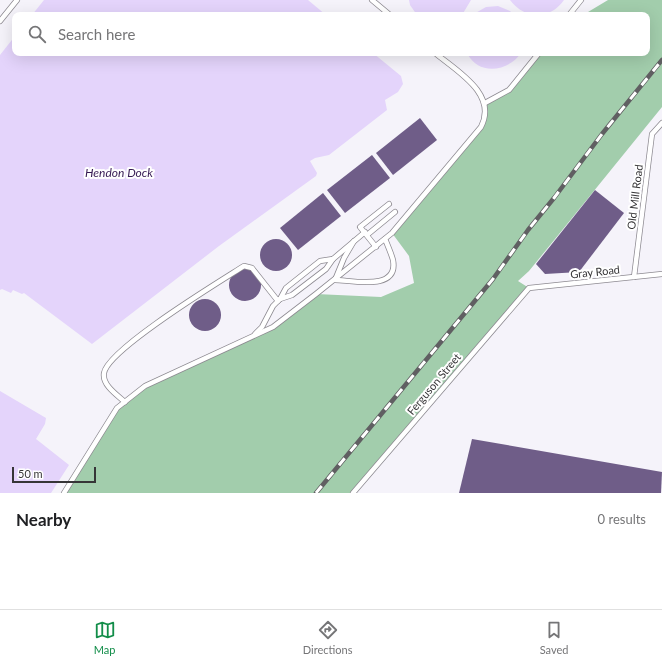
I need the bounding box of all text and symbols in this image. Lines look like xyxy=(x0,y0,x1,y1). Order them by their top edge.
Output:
search box xyxy=(12,12,650,56)
icon: search xyxy=(26,23,48,45)
text: Search here xyxy=(58,25,135,43)
street label: Old Mill Road xyxy=(624,164,645,230)
water label: Hendon Dock xyxy=(85,165,153,180)
street label: Gray Road xyxy=(569,262,620,281)
street label: Ferguson Street xyxy=(404,350,463,417)
scale bar xyxy=(12,465,96,484)
text: 50 m xyxy=(18,467,43,480)
text: Nearby xyxy=(16,509,71,530)
text: 0 results xyxy=(598,511,646,527)
tab: Map xyxy=(94,619,116,656)
tab: Directions xyxy=(303,619,352,656)
tab: Saved xyxy=(540,619,568,656)

